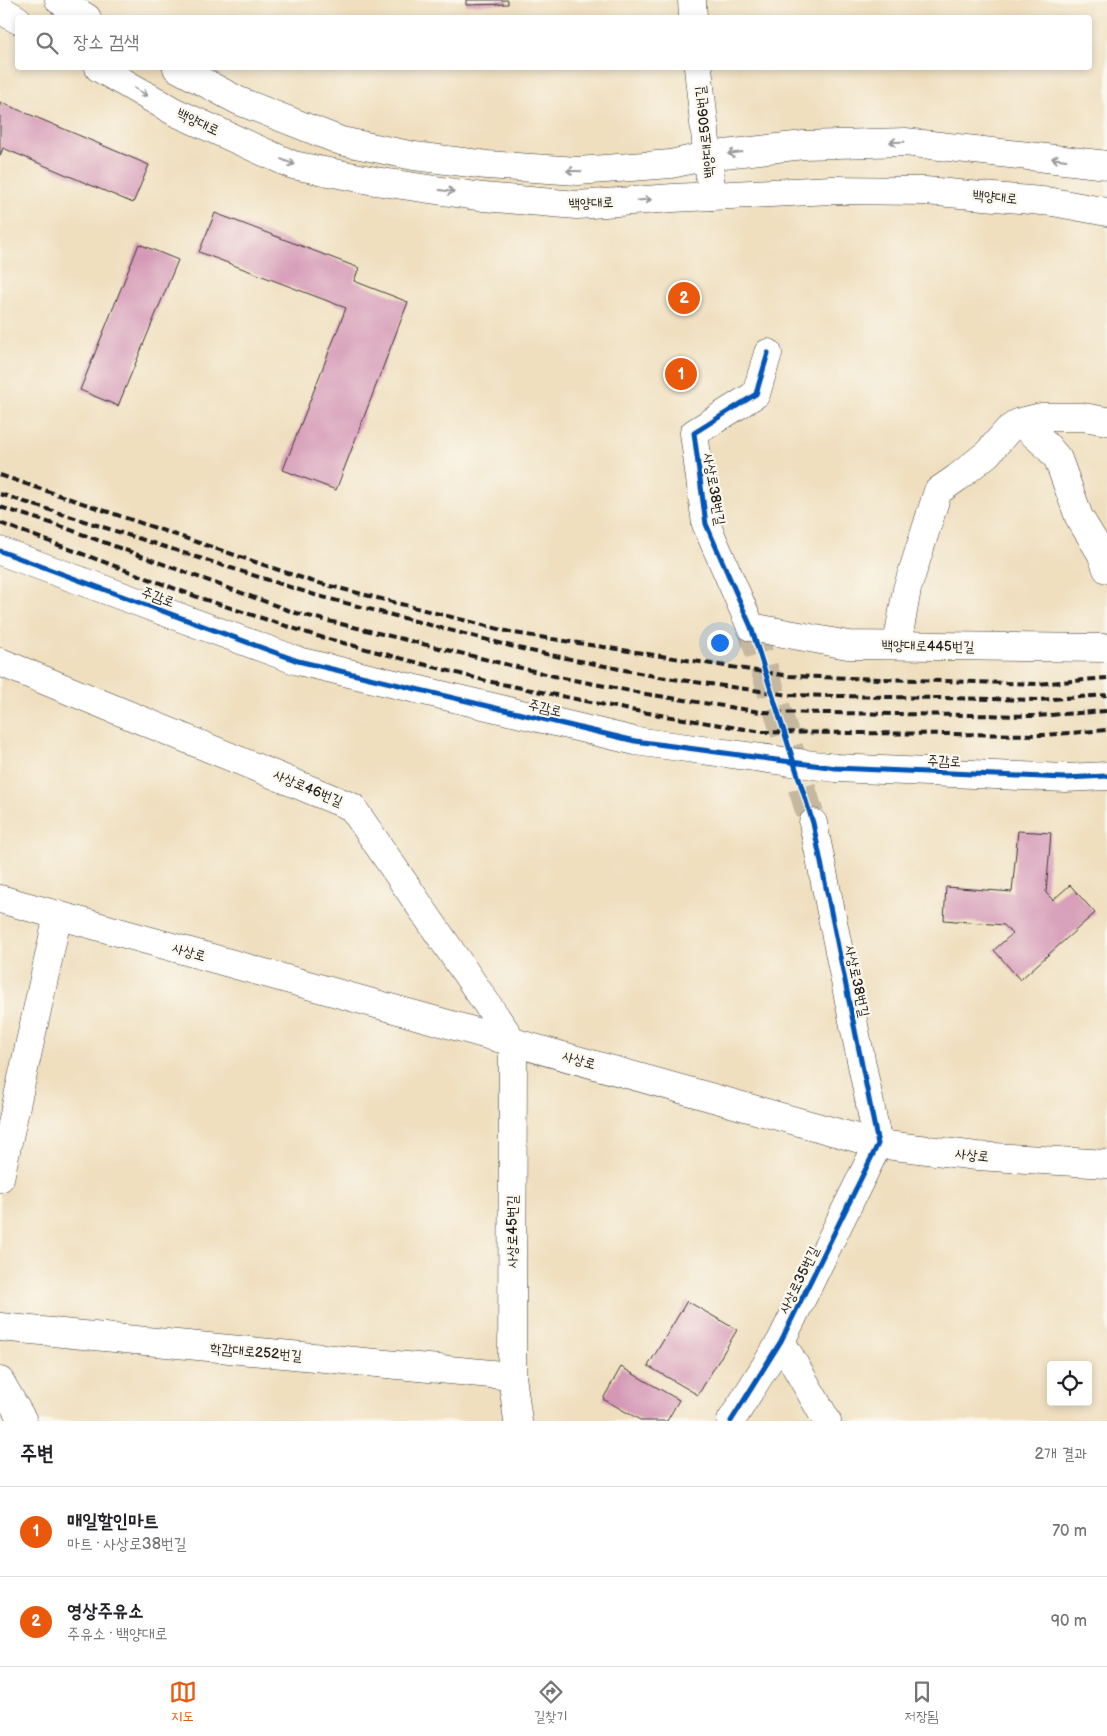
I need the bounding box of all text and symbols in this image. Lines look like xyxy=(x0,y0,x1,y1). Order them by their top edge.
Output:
search box xyxy=(15,15,1092,70)
icon: search xyxy=(33,29,61,57)
text: 장소 검색 xyxy=(73,31,139,54)
street label: 백양대로506번길 xyxy=(692,84,718,179)
one-way arrow xyxy=(134,88,148,98)
street label: 백양대로 xyxy=(174,105,222,139)
one-way arrow xyxy=(889,137,906,147)
one-way arrow xyxy=(727,148,743,158)
one-way arrow xyxy=(1051,154,1067,164)
one-way arrow xyxy=(280,158,295,167)
one-way arrow xyxy=(566,166,582,175)
one-way arrow xyxy=(439,187,455,197)
street label: 백양대로 xyxy=(972,187,1018,207)
street label: 백양대로 xyxy=(568,194,614,212)
one-way arrow xyxy=(636,195,652,205)
pin: 2 xyxy=(668,279,700,317)
pin: 1 xyxy=(665,355,697,393)
street label: 사상로38번길 xyxy=(699,452,729,527)
street label: 주감로 xyxy=(139,583,177,611)
your location xyxy=(707,630,733,656)
street label: 백양대로445번길 xyxy=(882,637,975,655)
street label: 주감로 xyxy=(527,696,563,720)
street label: 주감로 xyxy=(927,752,961,770)
street label: 사상로46번길 xyxy=(271,766,346,810)
street label: 사상로 xyxy=(170,939,208,965)
street label: 사상로38번길 xyxy=(841,943,873,1019)
street label: 사상로 xyxy=(560,1047,598,1073)
street label: 사상로 xyxy=(954,1145,990,1165)
street label: 사상로45번길 xyxy=(504,1195,521,1268)
street label: 사상로35번길 xyxy=(775,1243,823,1317)
street label: 학감대로252번길 xyxy=(209,1340,303,1365)
map controls xyxy=(1047,1361,1092,1406)
button: locate xyxy=(1047,1361,1092,1406)
text: 주변 xyxy=(20,1441,54,1466)
text: 2개 결과 xyxy=(1035,1445,1087,1464)
text: 매일할인마트 xyxy=(67,1510,159,1533)
text: 1 xyxy=(33,1522,39,1541)
text: 70 m xyxy=(1052,1522,1087,1541)
text: 마트 · 사상로38번길 xyxy=(67,1535,187,1554)
text: 영상주유소 xyxy=(67,1600,143,1623)
text: 2 xyxy=(31,1612,41,1631)
text: 90 m xyxy=(1051,1612,1087,1631)
text: 주유소 · 백양대로 xyxy=(67,1625,168,1644)
tab: 지도 xyxy=(169,1678,197,1726)
tab: 길찾기 xyxy=(534,1678,567,1726)
tab: 저장됨 xyxy=(905,1678,938,1726)

